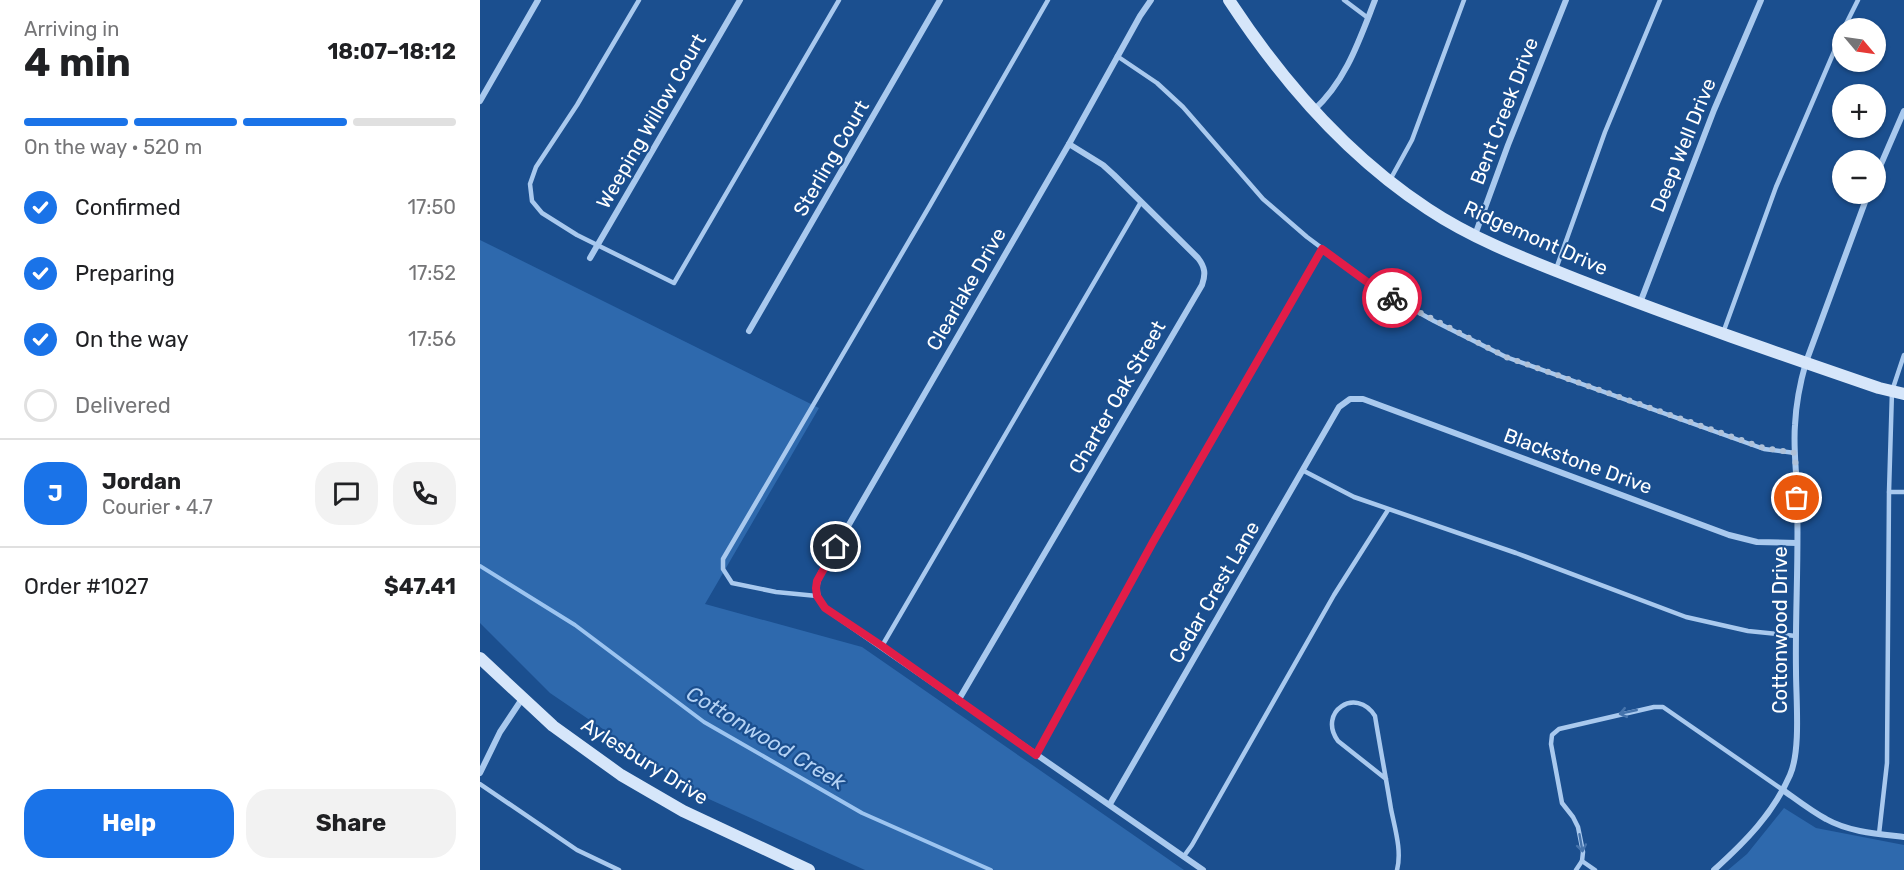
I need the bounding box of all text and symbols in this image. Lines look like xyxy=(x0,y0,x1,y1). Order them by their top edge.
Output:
text: Arriving in xyxy=(24,17,119,41)
north arrow xyxy=(1832,18,1886,72)
map controls xyxy=(1832,18,1886,204)
street label: Weeping Willow Court xyxy=(591,29,711,213)
street label: Bent Creek Drive xyxy=(1465,34,1543,188)
text: 18:07–18:12 xyxy=(327,38,456,65)
text: 4 min xyxy=(24,40,131,86)
street label: Deep Well Drive xyxy=(1645,75,1721,215)
button: + xyxy=(1832,84,1886,138)
street label: Sterling Court xyxy=(788,96,874,220)
text: On the way · 520 m xyxy=(24,135,202,159)
button: − xyxy=(1832,150,1886,204)
icon: check xyxy=(24,191,57,224)
text: Confirmed xyxy=(75,194,181,221)
text: 17:50 xyxy=(407,195,456,219)
street label: Ridgemont Drive xyxy=(1460,195,1612,281)
street label: Clearlake Drive xyxy=(921,223,1011,355)
icon: check xyxy=(24,257,57,290)
text: Preparing xyxy=(75,260,175,287)
text: 17:52 xyxy=(408,261,456,285)
courier xyxy=(1362,268,1422,328)
icon: bike xyxy=(1376,282,1409,315)
street label: Charter Oak Street xyxy=(1063,316,1171,478)
icon: check xyxy=(24,323,57,356)
text: On the way xyxy=(75,326,189,353)
text: 17:56 xyxy=(408,327,456,351)
text: Delivered xyxy=(75,392,171,419)
street label: Blackstone Drive xyxy=(1500,423,1656,499)
button: chat xyxy=(315,462,378,525)
button: phone xyxy=(393,462,456,525)
text: Jordan xyxy=(102,468,181,495)
pin xyxy=(1771,472,1822,523)
text: J xyxy=(48,480,63,507)
icon: bag xyxy=(1780,481,1813,514)
text: Courier · 4.7 xyxy=(102,495,213,519)
street label: Cedar Crest Lane xyxy=(1164,517,1264,667)
pin xyxy=(810,521,861,572)
icon: home xyxy=(819,530,852,563)
street label: Cottonwood Drive xyxy=(1768,546,1792,714)
text: Order #1027 xyxy=(24,573,149,600)
text: $47.41 xyxy=(384,573,456,600)
water label: Cottonwood Creek xyxy=(682,680,851,795)
one-way arrow xyxy=(1619,707,1638,719)
street label: Aylesbury Drive xyxy=(577,712,713,810)
button: Help xyxy=(24,789,234,858)
button: Share xyxy=(246,789,456,858)
one-way arrow xyxy=(1576,832,1587,852)

